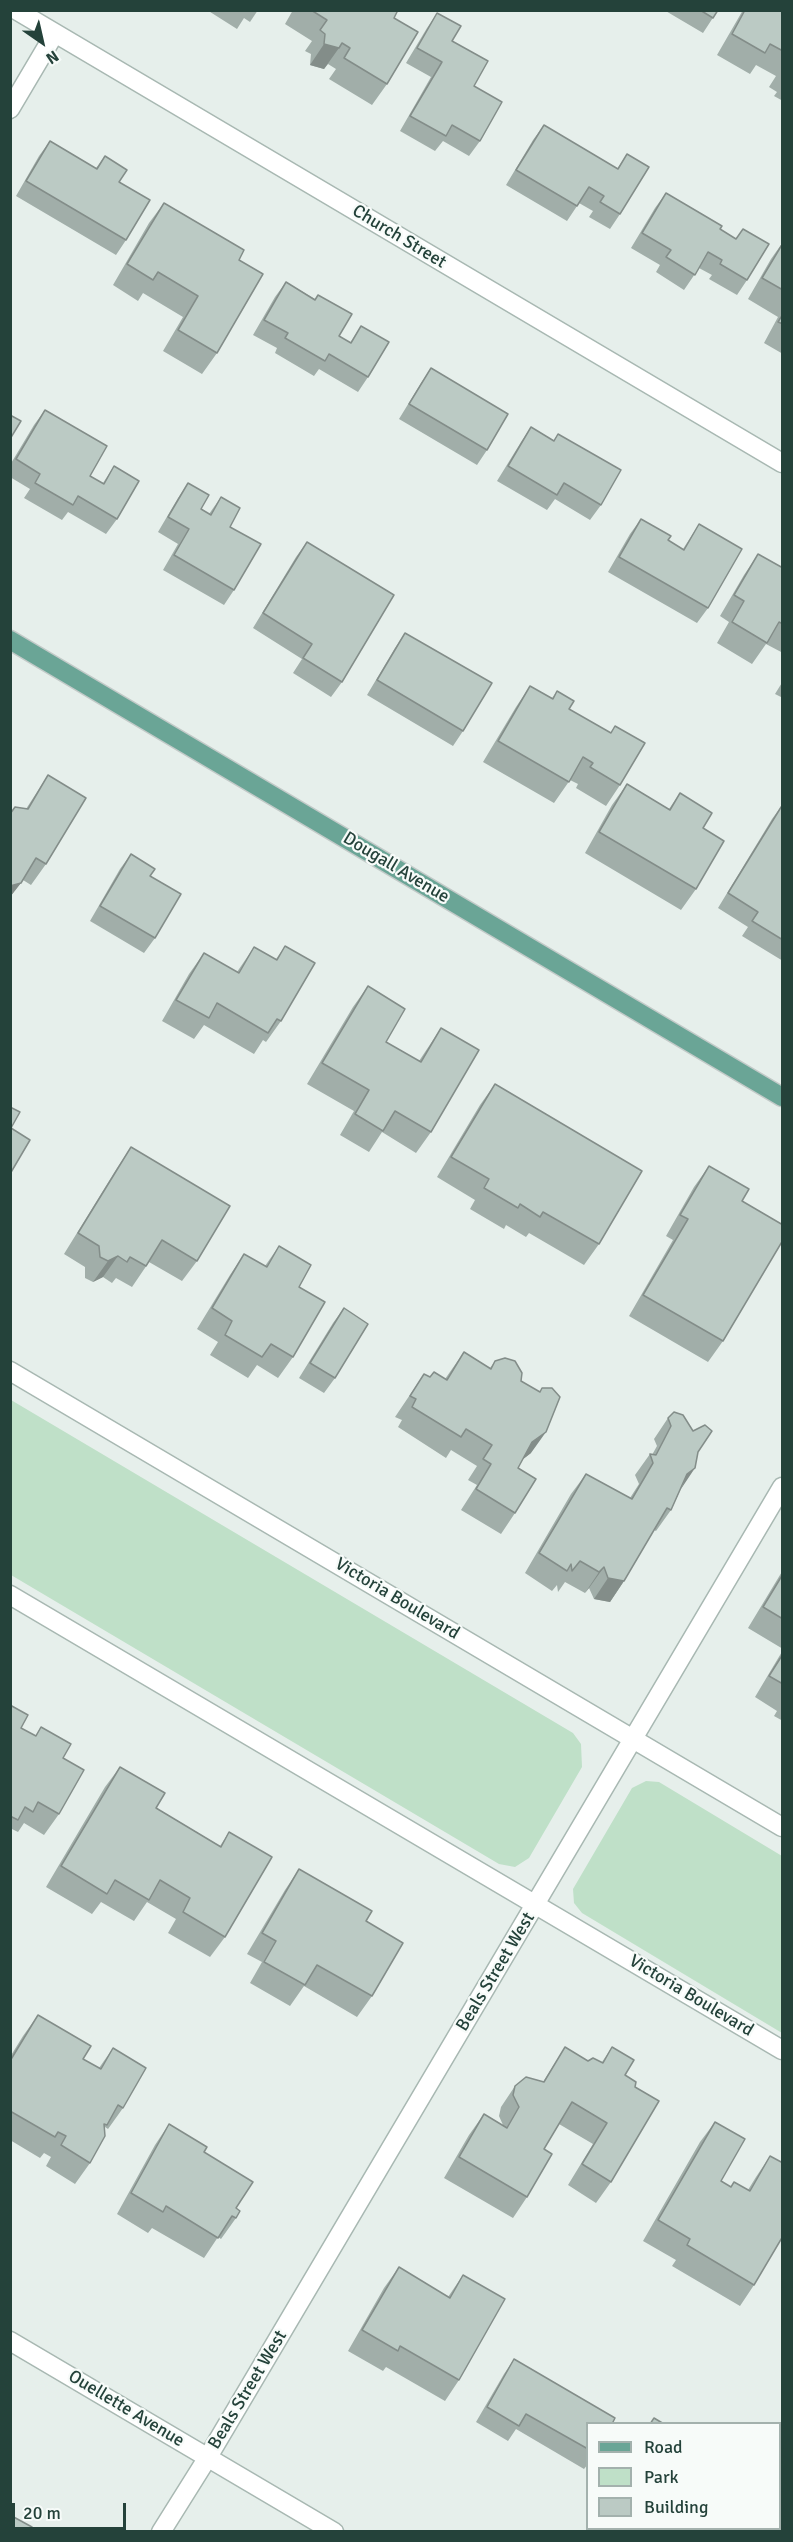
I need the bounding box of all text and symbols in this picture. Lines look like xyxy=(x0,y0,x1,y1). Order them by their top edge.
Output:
north arrow xyxy=(12,12,72,72)
text: N xyxy=(42,46,62,68)
street label: Church Street xyxy=(348,200,450,274)
street label: Dougall Avenue xyxy=(339,828,453,908)
street label: Victoria Boulevard xyxy=(331,1553,463,1645)
street label: Beals Street West xyxy=(452,1909,540,2035)
street label: Victoria Boulevard xyxy=(625,1950,757,2042)
street label: Beals Street West xyxy=(204,2327,292,2453)
street label: Ouellette Avenue xyxy=(64,2366,188,2452)
legend xyxy=(586,2422,781,2530)
text: Road xyxy=(644,2436,683,2458)
text: Park xyxy=(644,2466,679,2488)
scale bar xyxy=(15,2491,129,2529)
text: Building xyxy=(644,2496,708,2518)
text: 20 m xyxy=(23,2502,61,2524)

